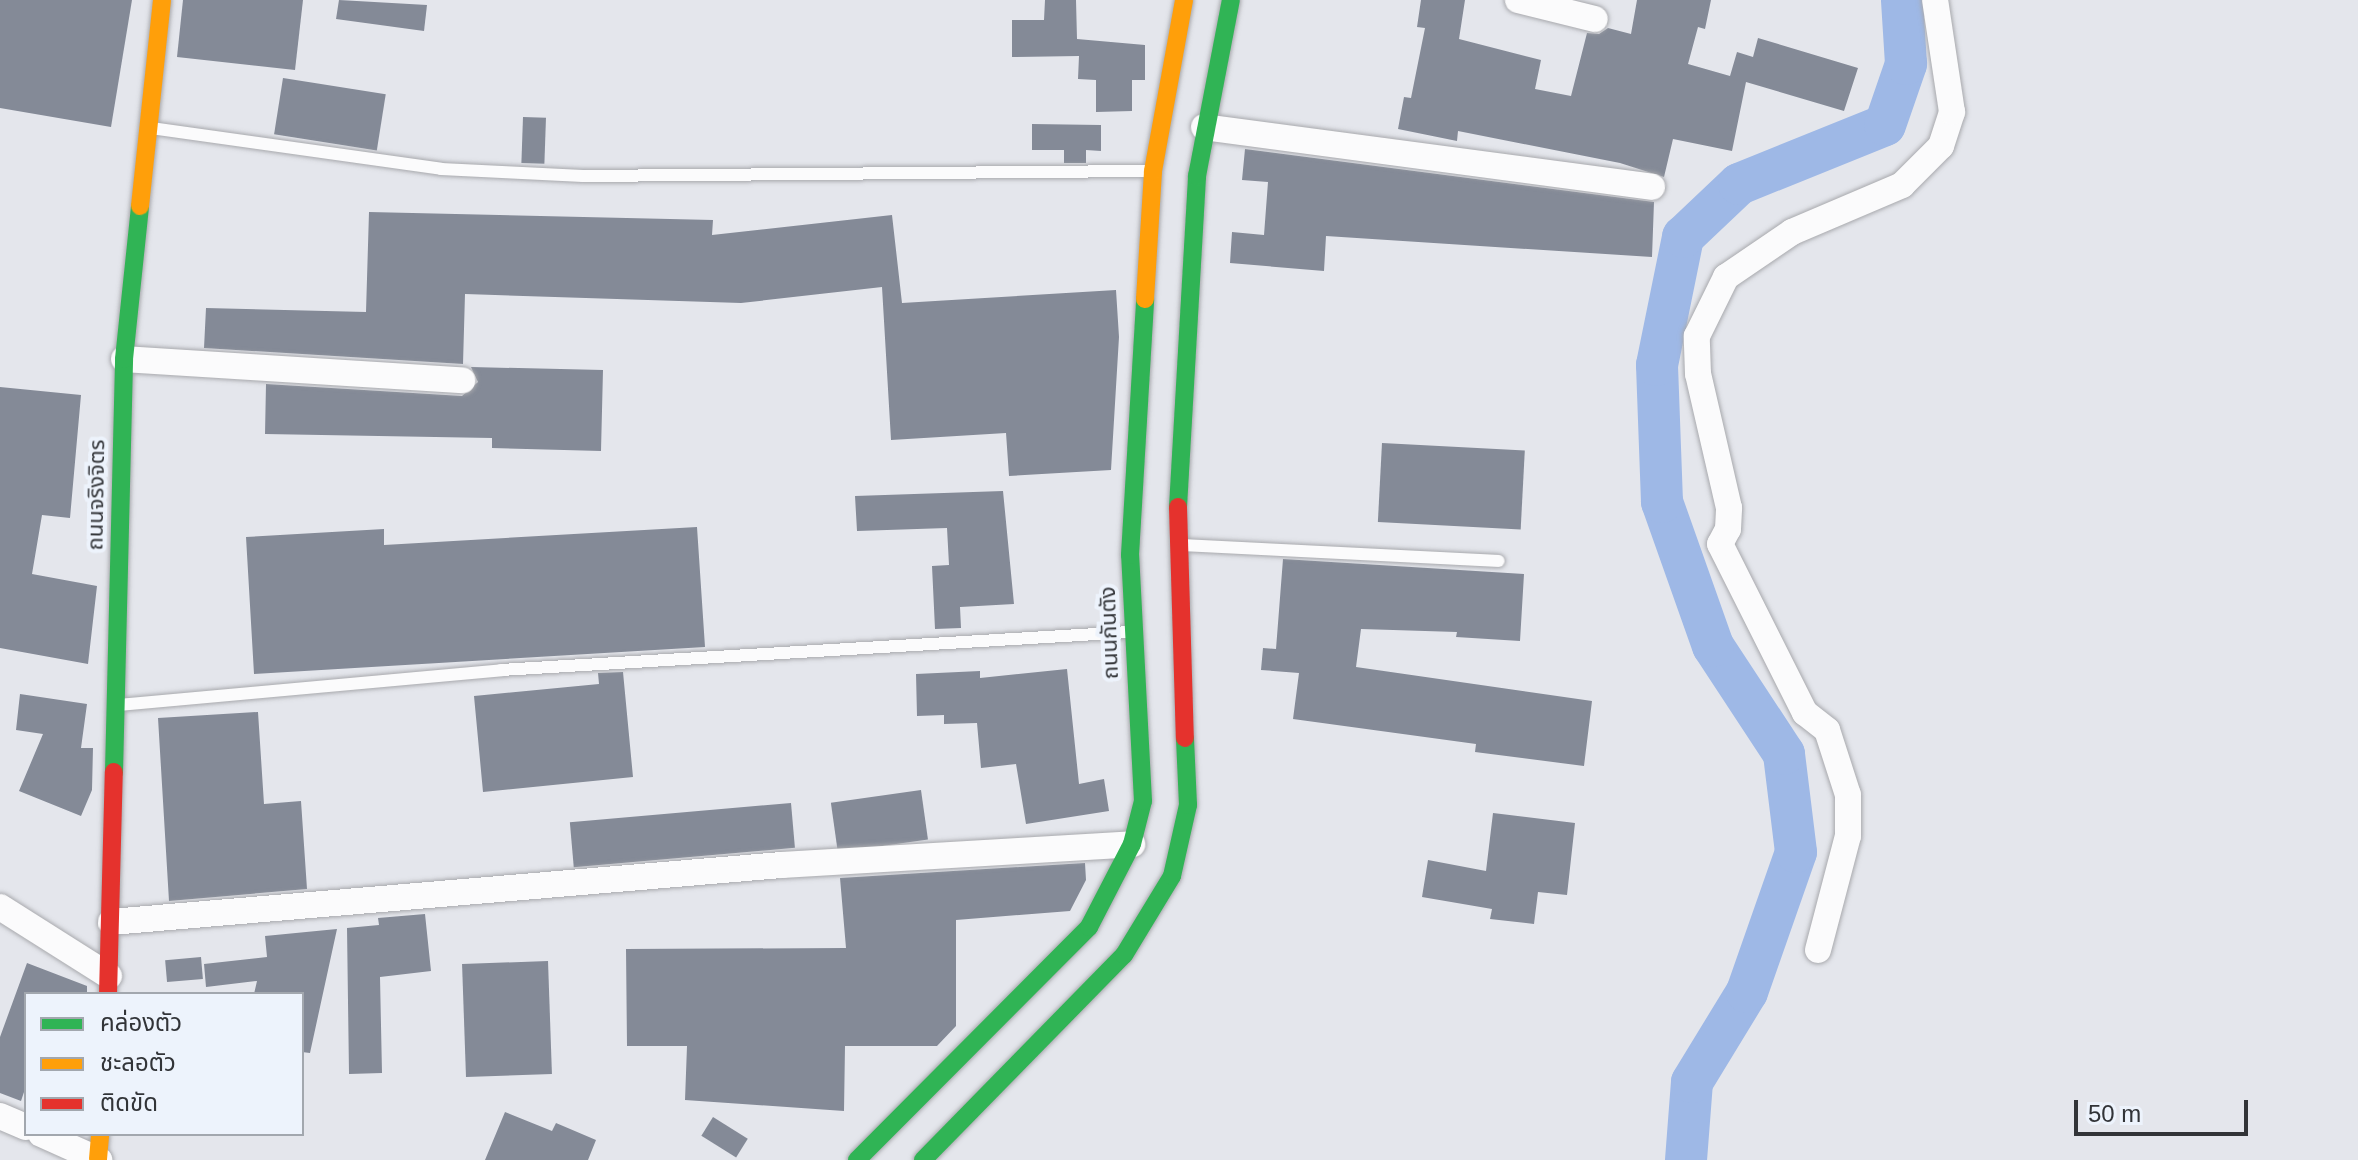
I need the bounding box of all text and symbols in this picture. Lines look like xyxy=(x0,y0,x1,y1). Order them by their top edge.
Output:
street label: ถนนจริงจิตร xyxy=(82,439,110,551)
street label: ถนนกันตัง xyxy=(1094,586,1124,680)
legend xyxy=(24,992,304,1136)
text: คล่องตัว xyxy=(100,1009,182,1036)
text: ชะลอตัว xyxy=(100,1049,176,1076)
scale bar xyxy=(2078,1084,2252,1134)
text: ติดขัด xyxy=(100,1089,158,1116)
text: 50 m xyxy=(2088,1100,2141,1127)

